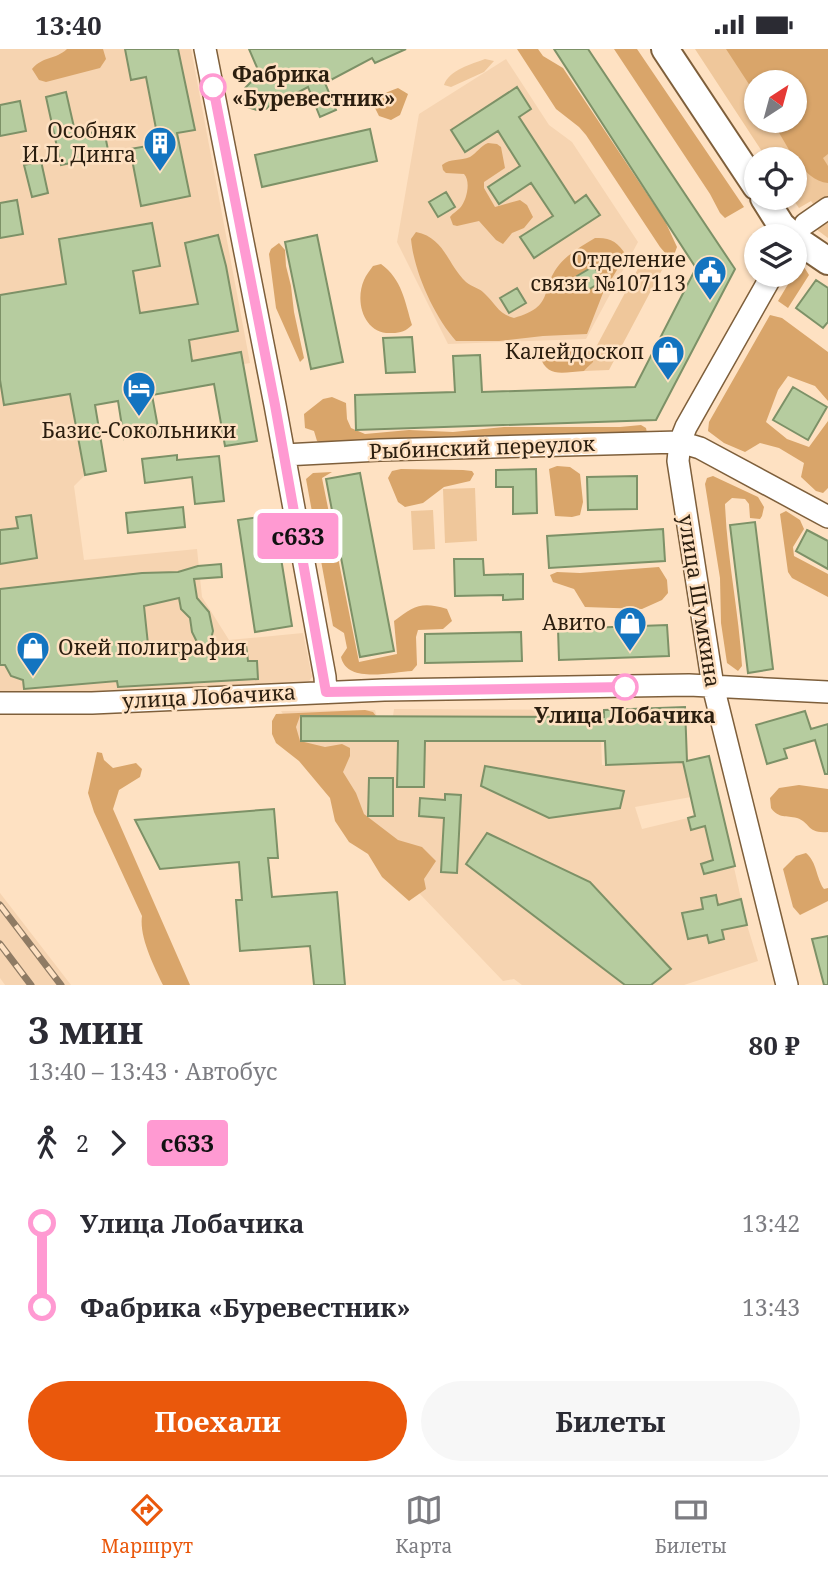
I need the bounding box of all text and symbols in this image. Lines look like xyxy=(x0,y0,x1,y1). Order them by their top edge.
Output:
text: 13:40 xyxy=(35,7,102,43)
place label: Фабрика «Буревестник» xyxy=(232,60,395,112)
north arrow xyxy=(744,70,807,133)
map controls xyxy=(744,70,807,287)
marker: Фабрика «Буревестник» xyxy=(200,74,226,100)
place label: Особняк И.Л. Динга xyxy=(22,116,137,168)
building icon: Особняк И.Л. Динга xyxy=(141,124,179,173)
button: locate xyxy=(744,147,807,210)
button: layers xyxy=(744,224,807,287)
place label: Отделение связи №107113 xyxy=(530,245,686,297)
public building icon: Отделение связи №107113 xyxy=(691,253,729,302)
shop icon: Калейдоскоп xyxy=(649,333,687,382)
place label: Калейдоскоп xyxy=(505,337,644,365)
hotel icon: Базис-Сокольники xyxy=(120,369,158,418)
place label: Базис-Сокольники xyxy=(42,416,236,444)
street label: Рыбинский переулок xyxy=(368,429,596,465)
street label: улица Шумкина xyxy=(672,512,727,689)
line badge: с633 xyxy=(249,513,347,559)
text: с633 xyxy=(271,519,325,552)
shop icon: Авито xyxy=(611,604,649,653)
place label: Авито xyxy=(542,608,606,636)
shop icon: Окей полиграфия xyxy=(14,629,52,678)
place label: Окей полиграфия xyxy=(58,633,247,661)
marker: Улица Лобачика xyxy=(612,674,638,700)
street label: улица Лобачика xyxy=(121,677,297,715)
place label: Улица Лобачика xyxy=(534,701,716,729)
text: 3 мин xyxy=(28,1003,143,1055)
text: 80 ₽ xyxy=(749,1027,800,1063)
text: 13:40 – 13:43 · Автобус xyxy=(28,1055,277,1087)
icon: walk xyxy=(28,1124,66,1162)
icon: forward xyxy=(99,1124,137,1162)
text: с633 xyxy=(161,1126,214,1159)
text: 2 xyxy=(76,1127,89,1159)
text: Улица Лобачика xyxy=(80,1205,304,1241)
text: 13:42 xyxy=(742,1207,800,1239)
text: Фабрика «Буревестник» xyxy=(80,1289,411,1325)
text: 13:43 xyxy=(742,1291,800,1323)
button: Поехали xyxy=(28,1381,407,1461)
button: Билеты xyxy=(421,1381,800,1461)
tab: Маршрут xyxy=(101,1491,193,1559)
tab: Карта xyxy=(395,1491,452,1559)
tab: Билеты xyxy=(655,1491,727,1559)

